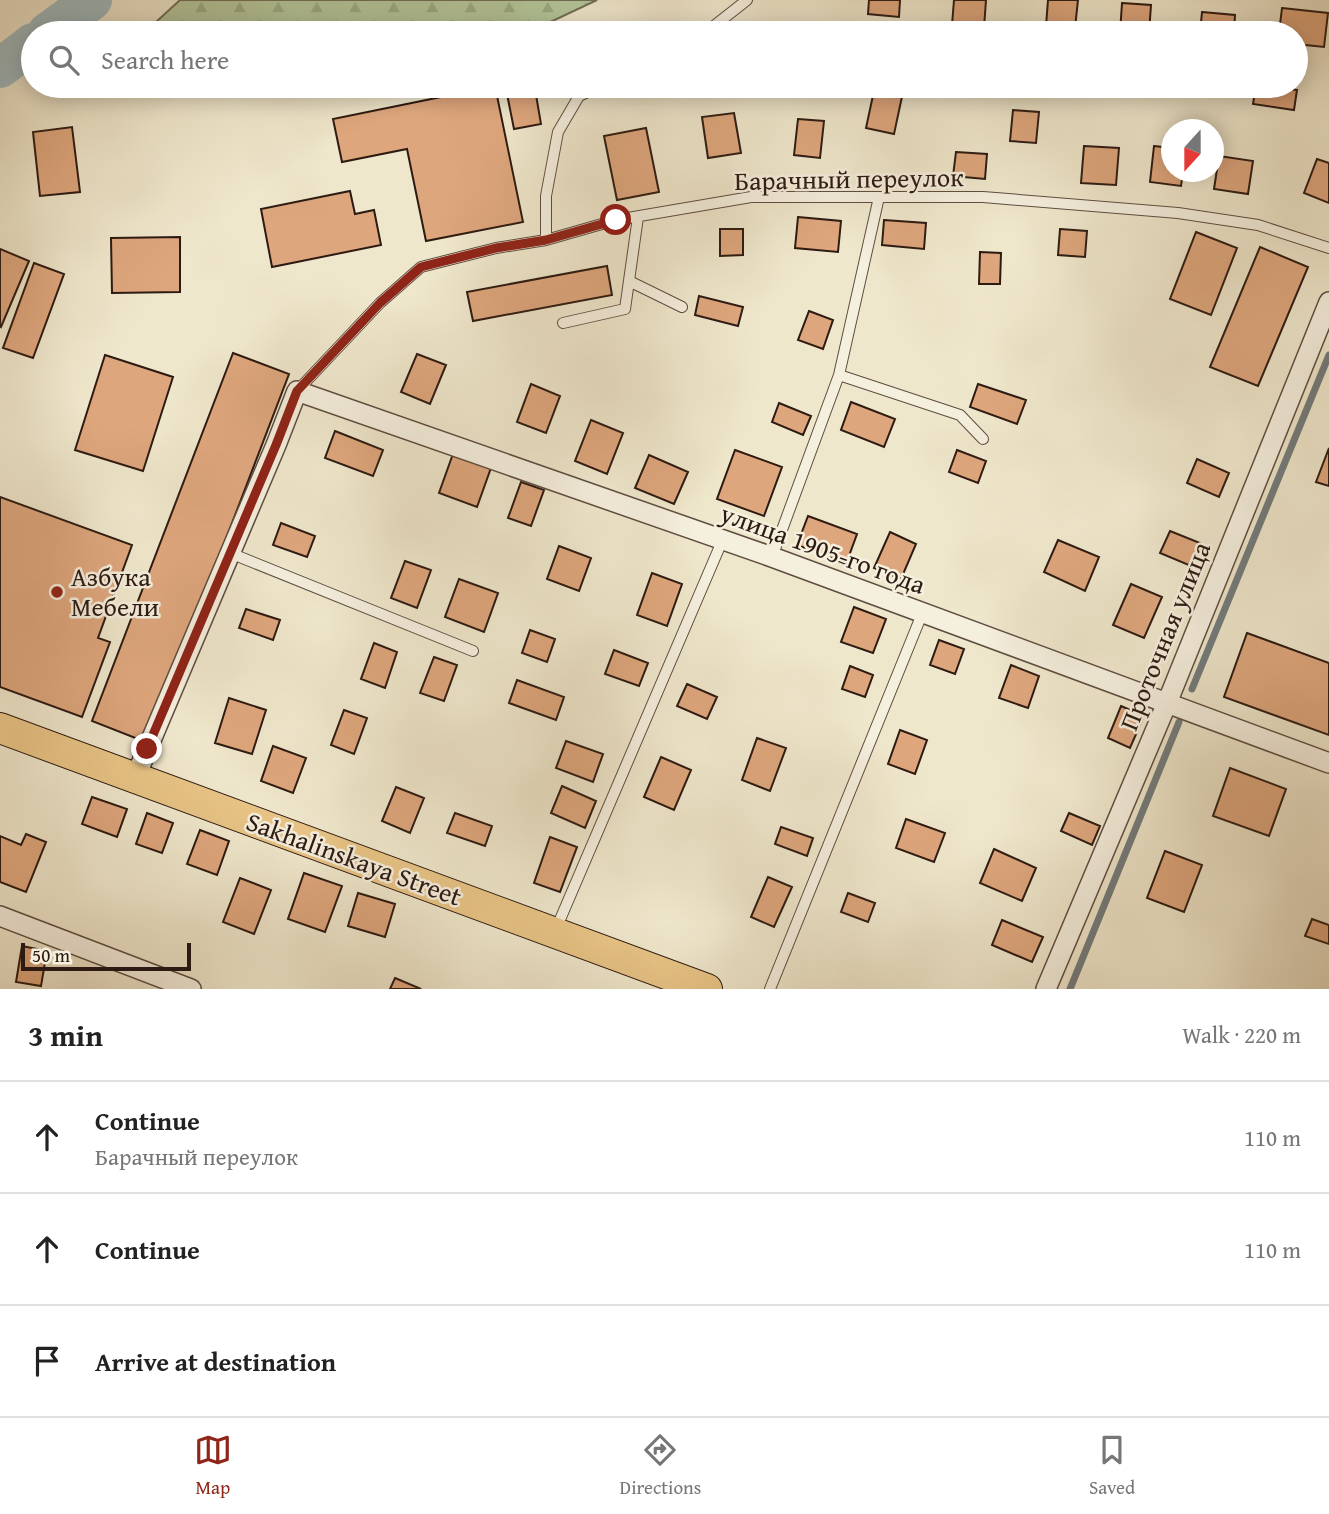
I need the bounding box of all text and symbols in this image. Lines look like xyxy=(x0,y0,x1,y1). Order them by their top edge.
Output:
search box xyxy=(21,21,1308,98)
text: Search here xyxy=(101,40,229,79)
icon: search xyxy=(45,41,83,79)
north arrow xyxy=(1161,119,1224,182)
street label: Барачный переулок xyxy=(734,157,964,200)
route start xyxy=(600,204,631,235)
street label: улица 1905-го года xyxy=(714,493,932,604)
street label: Проточная улица xyxy=(1109,535,1220,736)
place label: Азбука Мебели xyxy=(71,557,159,626)
marker: Азбука Мебели xyxy=(49,584,65,600)
route end xyxy=(131,733,162,764)
street label: Sakhalinskaya Street xyxy=(241,801,467,916)
scale bar xyxy=(21,940,191,972)
text: 50 m xyxy=(32,941,70,969)
text: 3 min xyxy=(28,1013,103,1057)
text: Walk · 220 m xyxy=(1182,1018,1301,1051)
text: Continue xyxy=(95,1101,200,1140)
icon: ahead xyxy=(28,1118,66,1156)
text: 110 m xyxy=(1244,1121,1301,1154)
text: Барачный переулок xyxy=(95,1140,298,1173)
icon: ahead xyxy=(28,1230,66,1268)
text: Continue xyxy=(95,1230,200,1269)
text: 110 m xyxy=(1244,1233,1301,1266)
icon: arrive xyxy=(28,1342,66,1380)
text: Arrive at destination xyxy=(95,1342,336,1381)
tab: Map xyxy=(194,1431,232,1501)
tab: Directions xyxy=(620,1431,701,1501)
tab: Saved xyxy=(1089,1431,1135,1501)

